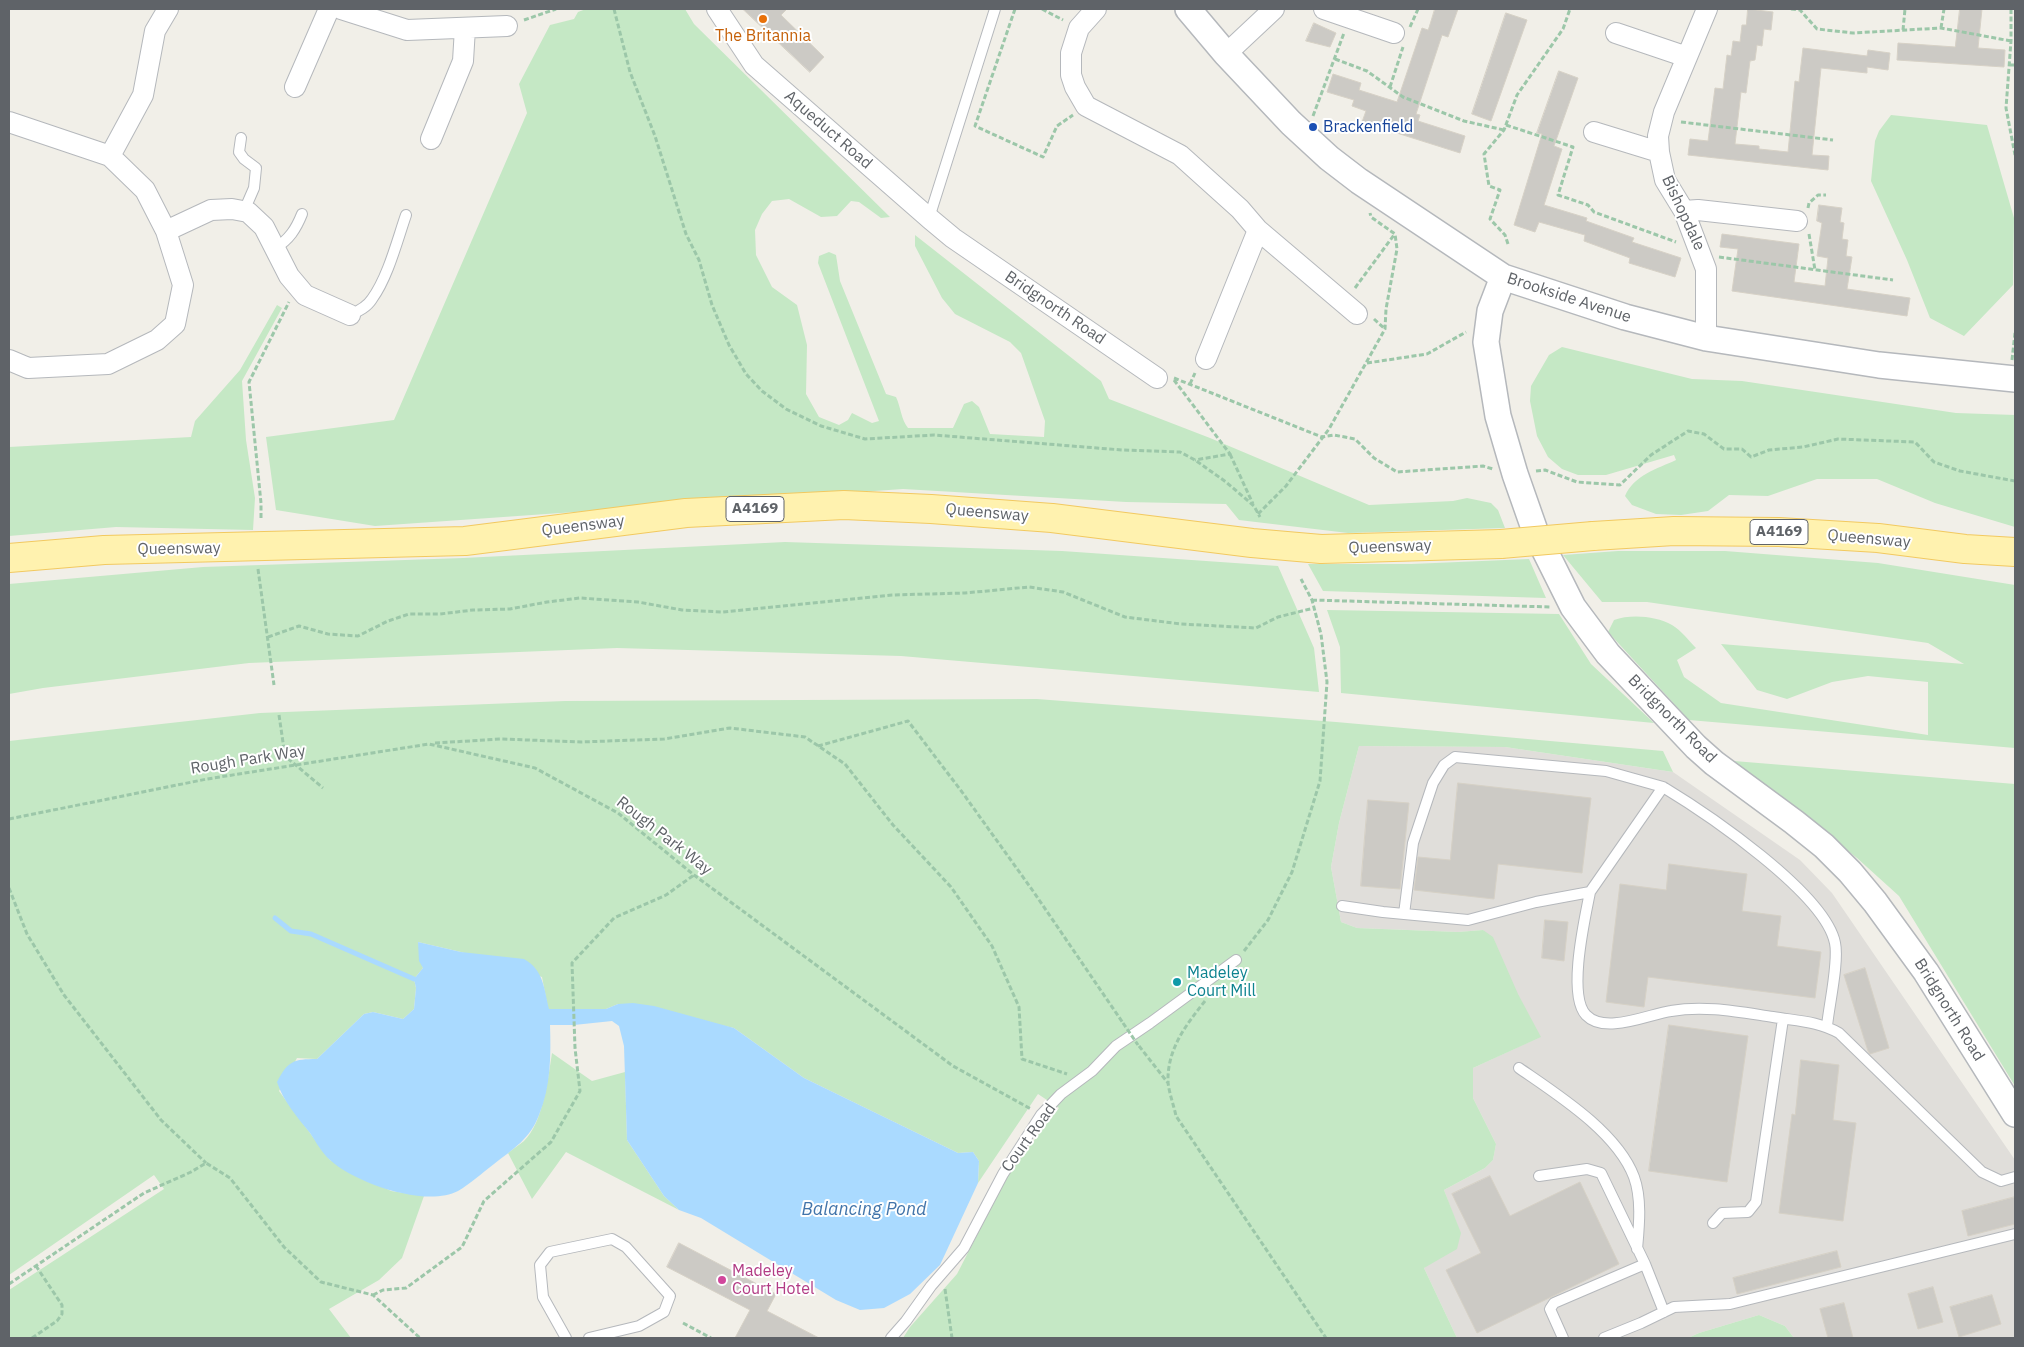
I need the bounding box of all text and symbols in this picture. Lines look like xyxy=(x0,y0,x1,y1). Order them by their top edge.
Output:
marker: The Britannia xyxy=(757,13,769,25)
place label: The Britannia xyxy=(715,26,811,46)
street label: Aqueduct Road xyxy=(780,87,876,173)
place label: Brackenfield xyxy=(1323,117,1413,137)
marker: Brackenfield xyxy=(1307,121,1319,133)
street label: Bishopdale xyxy=(1657,172,1709,254)
street label: Bridgnorth Road xyxy=(1001,267,1109,349)
street label: Brookside Avenue xyxy=(1504,269,1634,327)
road number: A4169 xyxy=(726,496,784,522)
street label: Queensway xyxy=(945,500,1029,526)
street label: Queensway xyxy=(540,511,626,541)
road number: A4169 xyxy=(1750,520,1808,544)
street label: Queensway xyxy=(1827,526,1911,552)
street label: Queensway xyxy=(1348,536,1432,558)
street label: Queensway xyxy=(137,539,221,559)
street label: Bridgnorth Road xyxy=(1624,671,1720,767)
street label: Rough Park Way xyxy=(189,741,307,779)
street label: Rough Park Way xyxy=(612,793,716,879)
street label: Bridgnorth Road xyxy=(1910,955,1988,1065)
place label: Madeley Court Mill xyxy=(1187,963,1256,1001)
marker: Madeley Court Mill xyxy=(1171,976,1183,988)
street label: Court Road xyxy=(998,1100,1060,1176)
water label: Balancing Pond xyxy=(801,1199,927,1221)
place label: Madeley Court Hotel xyxy=(732,1261,814,1299)
marker: Madeley Court Hotel xyxy=(716,1274,728,1286)

